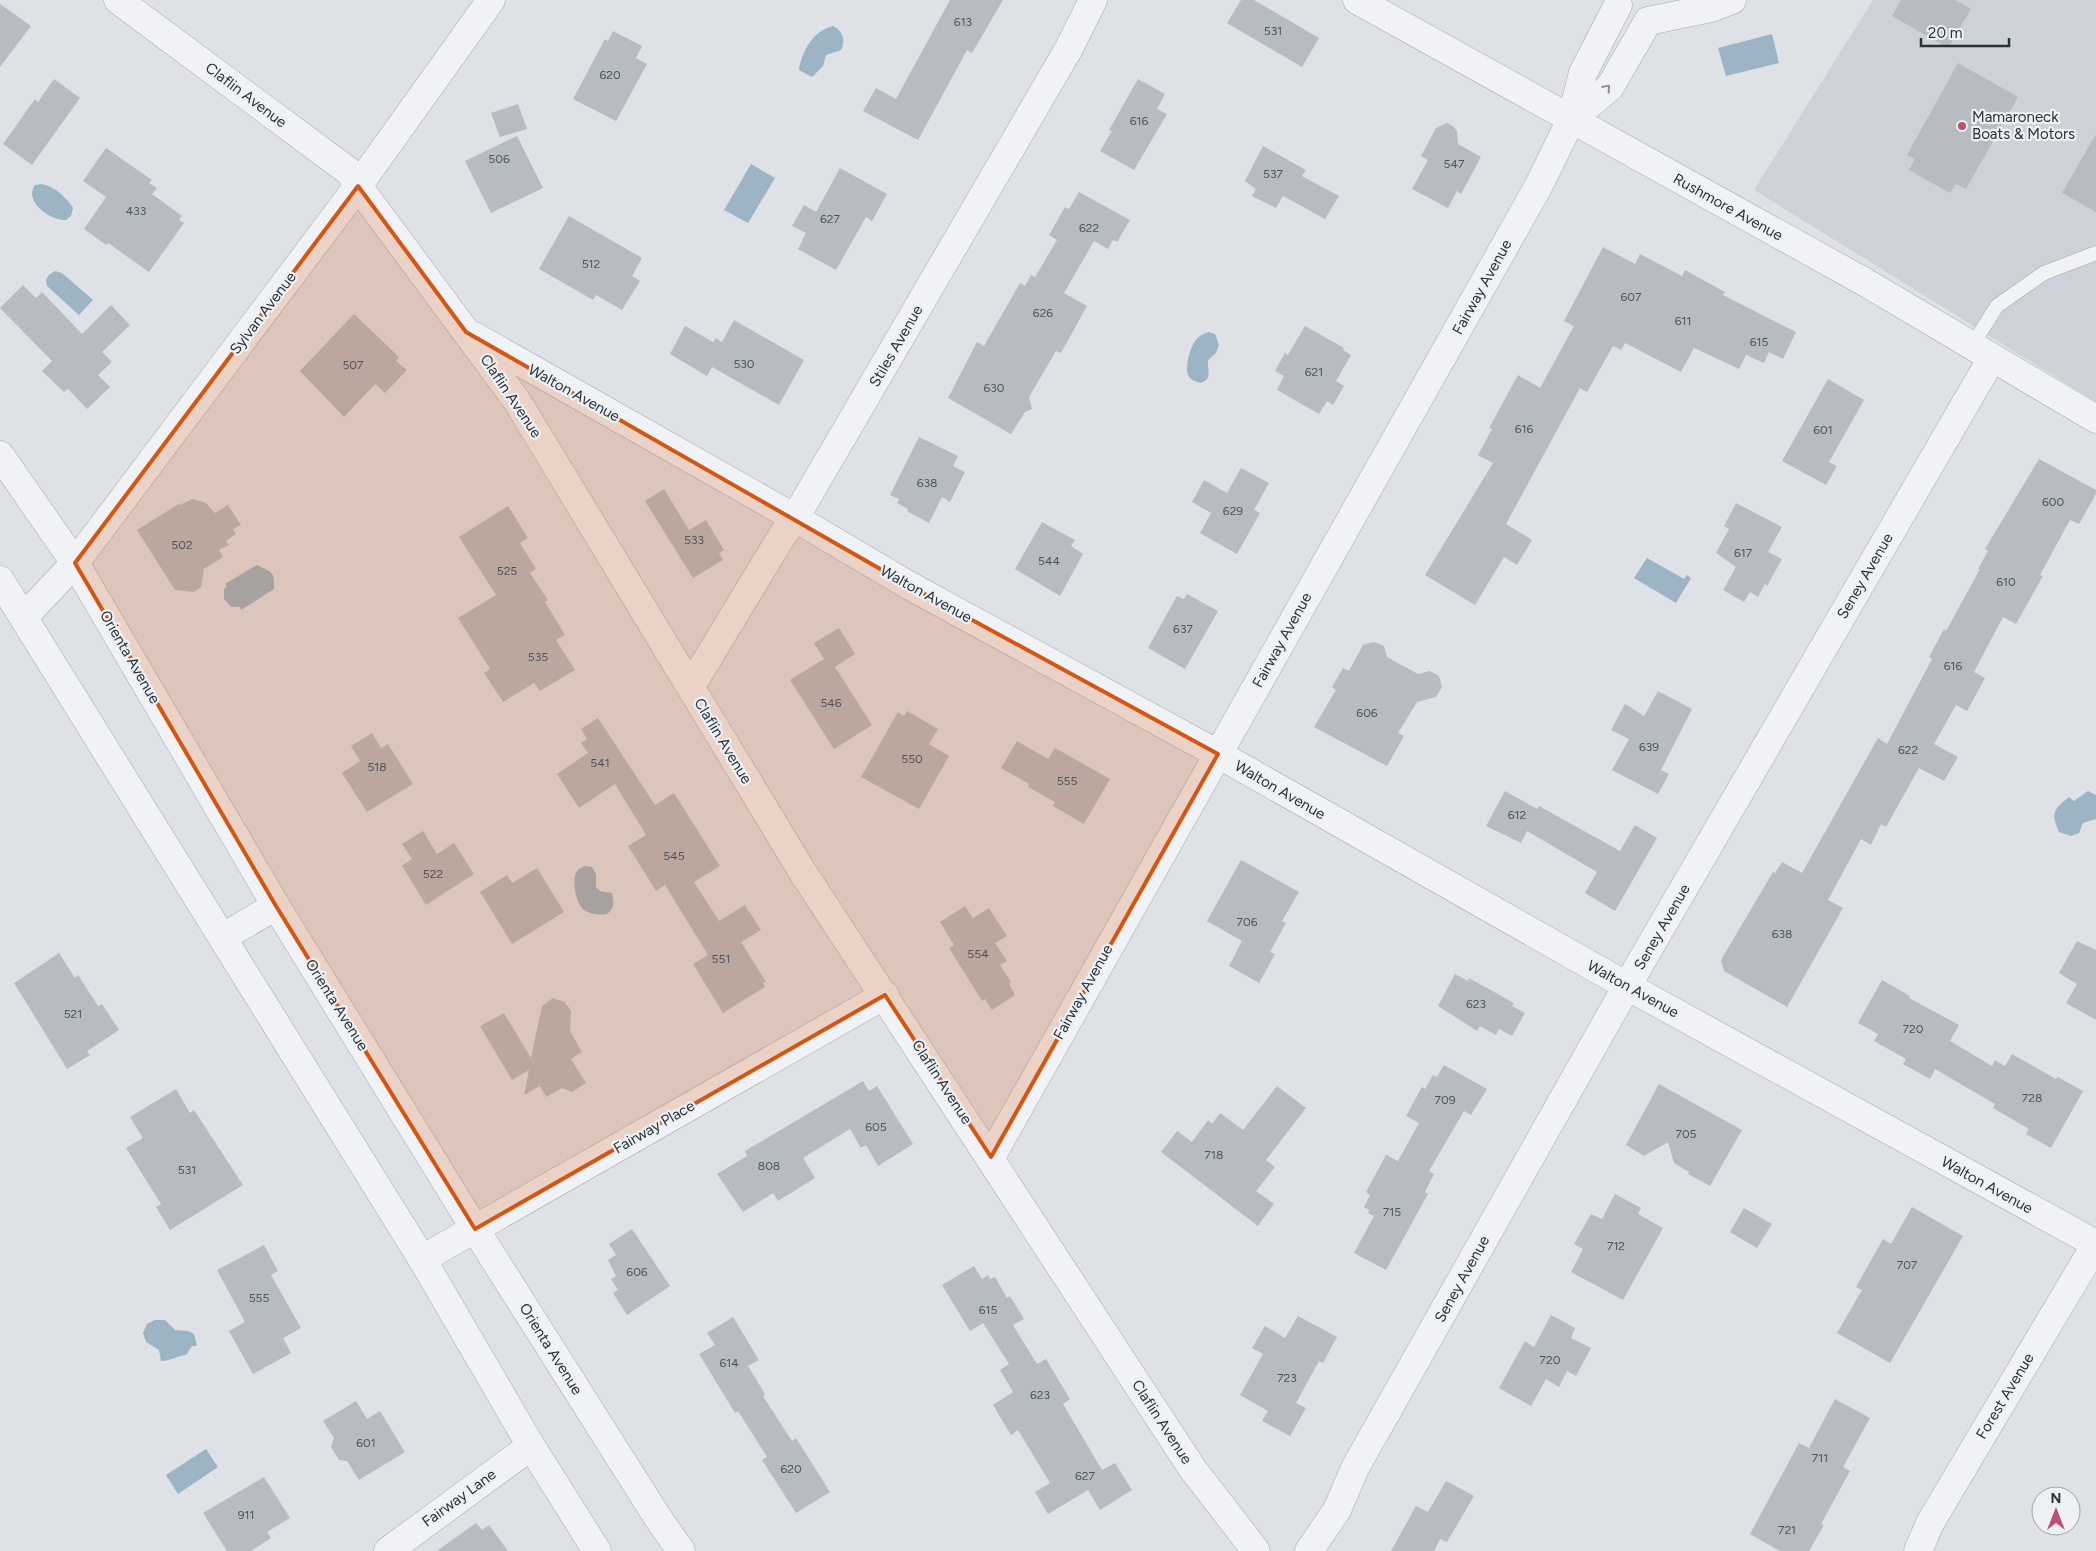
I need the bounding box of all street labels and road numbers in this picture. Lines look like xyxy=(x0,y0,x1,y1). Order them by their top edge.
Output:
street label: Claflin Avenue xyxy=(202,59,290,131)
street label: Rushmore Avenue xyxy=(1670,169,1786,245)
street label: Fairway Avenue xyxy=(1449,236,1515,338)
street label: Sylvan Avenue xyxy=(226,268,300,358)
street label: Stiles Avenue xyxy=(865,302,927,390)
street label: Claflin Avenue xyxy=(476,351,546,441)
street label: Walton Avenue xyxy=(525,360,623,426)
street label: Seney Avenue xyxy=(1833,530,1897,622)
street label: Walton Avenue xyxy=(877,561,975,627)
street label: Fairway Avenue xyxy=(1249,589,1315,691)
street label: Orienta Avenue xyxy=(96,607,164,707)
street label: Claflin Avenue xyxy=(690,695,756,787)
street label: Walton Avenue xyxy=(1231,757,1329,823)
street label: Seney Avenue xyxy=(1630,881,1694,973)
street label: Fairway Avenue xyxy=(1050,941,1116,1043)
street label: Orienta Avenue xyxy=(302,956,372,1054)
street label: Walton Avenue xyxy=(1584,956,1682,1022)
street label: Claflin Avenue xyxy=(908,1036,976,1128)
street label: Fairway Place xyxy=(610,1096,698,1158)
street label: Walton Avenue xyxy=(1938,1152,2036,1218)
street label: Seney Avenue xyxy=(1431,1233,1493,1325)
street label: Orienta Avenue xyxy=(516,1300,586,1398)
street label: Forest Avenue xyxy=(1972,1350,2038,1442)
street label: Claflin Avenue xyxy=(1128,1376,1196,1468)
street label: Fairway Lane xyxy=(419,1465,499,1531)

